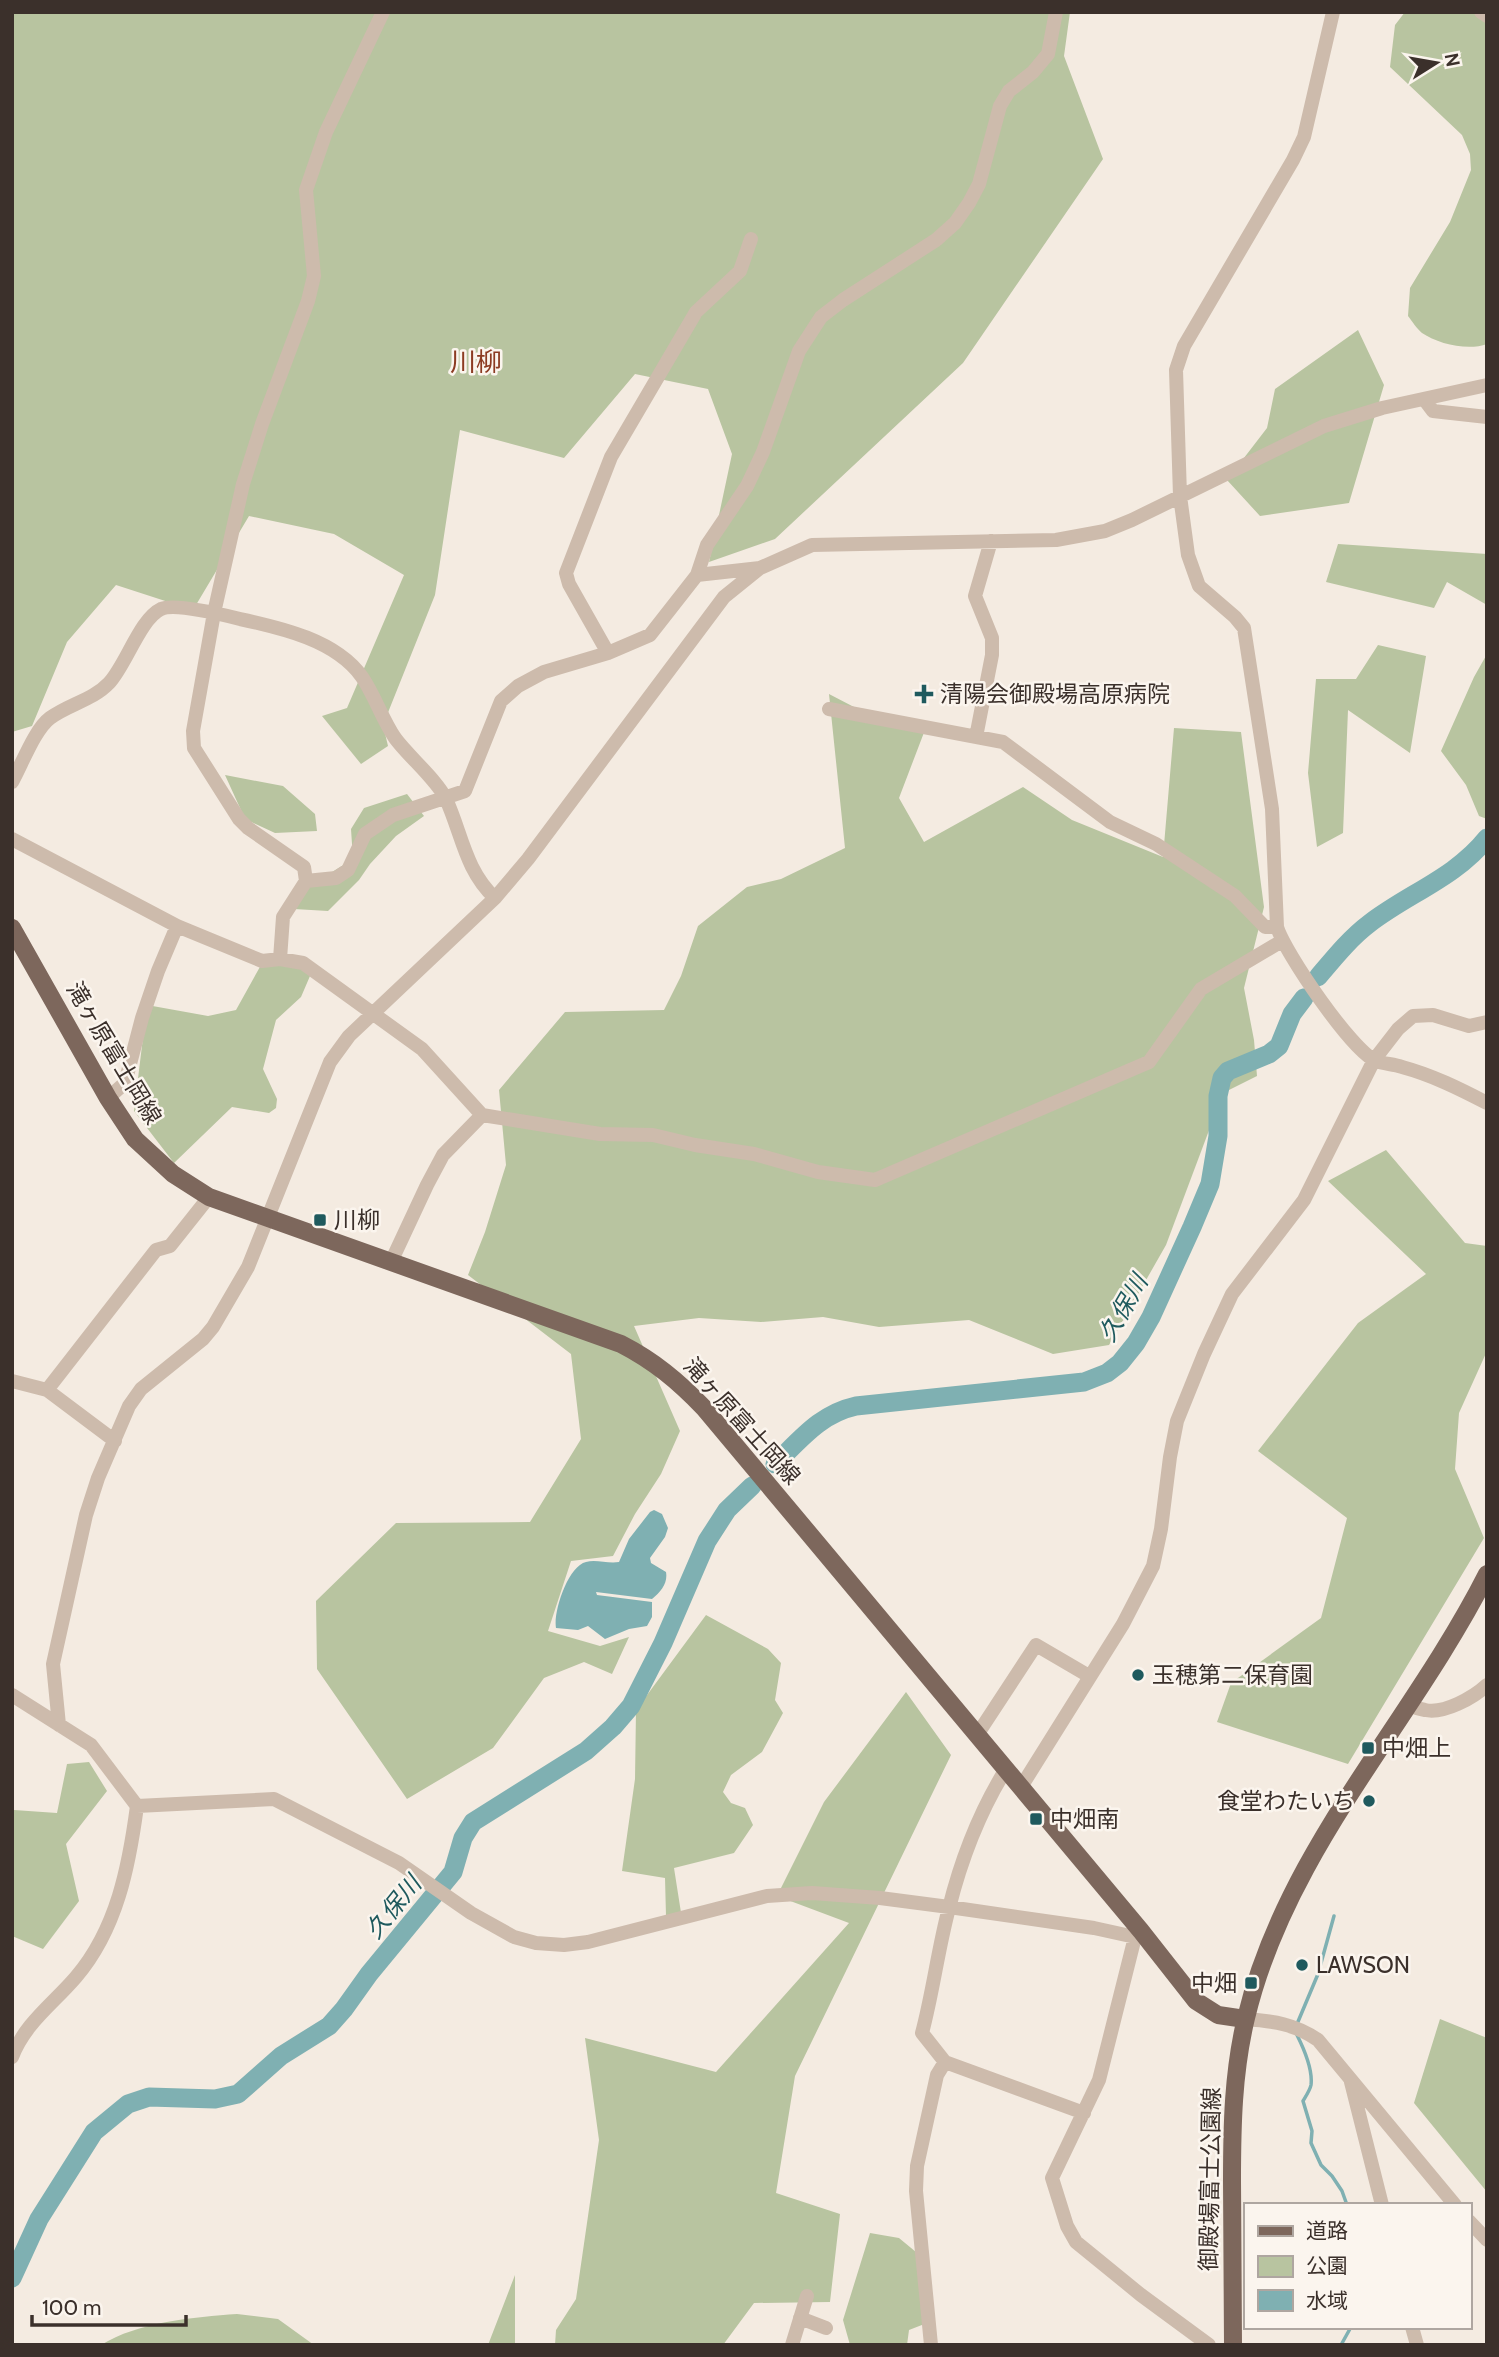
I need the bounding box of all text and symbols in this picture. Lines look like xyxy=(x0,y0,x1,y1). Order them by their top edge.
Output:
north arrow xyxy=(1401,28,1471,98)
text: N xyxy=(1440,51,1465,69)
district label: 川柳 xyxy=(450,346,502,378)
place label: 清陽会御殿場高原病院 xyxy=(940,680,1170,708)
marker: 清陽会御殿場高原病院 xyxy=(914,684,934,704)
street label: 滝ヶ原富士岡線 xyxy=(61,977,167,1129)
place label: 川柳 xyxy=(334,1206,380,1234)
marker: 川柳 xyxy=(312,1212,328,1228)
water label: 久保川 xyxy=(1092,1267,1155,1346)
street label: 滝ヶ原富士岡線 xyxy=(678,1352,806,1490)
place label: 玉穂第二保育園 xyxy=(1152,1661,1313,1689)
marker: 玉穂第二保育園 xyxy=(1130,1667,1146,1683)
place label: 中畑上 xyxy=(1382,1734,1451,1762)
marker: 中畑上 xyxy=(1360,1740,1376,1756)
place label: 食堂わたいち xyxy=(1217,1787,1355,1815)
marker: 食堂わたいち xyxy=(1361,1793,1377,1809)
place label: 中畑南 xyxy=(1050,1805,1119,1833)
marker: 中畑南 xyxy=(1028,1811,1044,1827)
water label: 久保川 xyxy=(359,1868,429,1944)
place label: LAWSON xyxy=(1316,1951,1410,1979)
marker: LAWSON xyxy=(1294,1957,1310,1973)
place label: 中畑 xyxy=(1191,1969,1237,1997)
marker: 中畑 xyxy=(1243,1975,1259,1991)
street label: 御殿場富士公園線 xyxy=(1194,2087,1226,2271)
legend xyxy=(1244,2203,1471,2329)
text: 道路 xyxy=(1306,2218,1348,2243)
text: 公園 xyxy=(1306,2253,1348,2278)
scale bar xyxy=(32,2284,186,2328)
text: 水域 xyxy=(1306,2288,1348,2313)
text: 100 m xyxy=(42,2295,101,2320)

